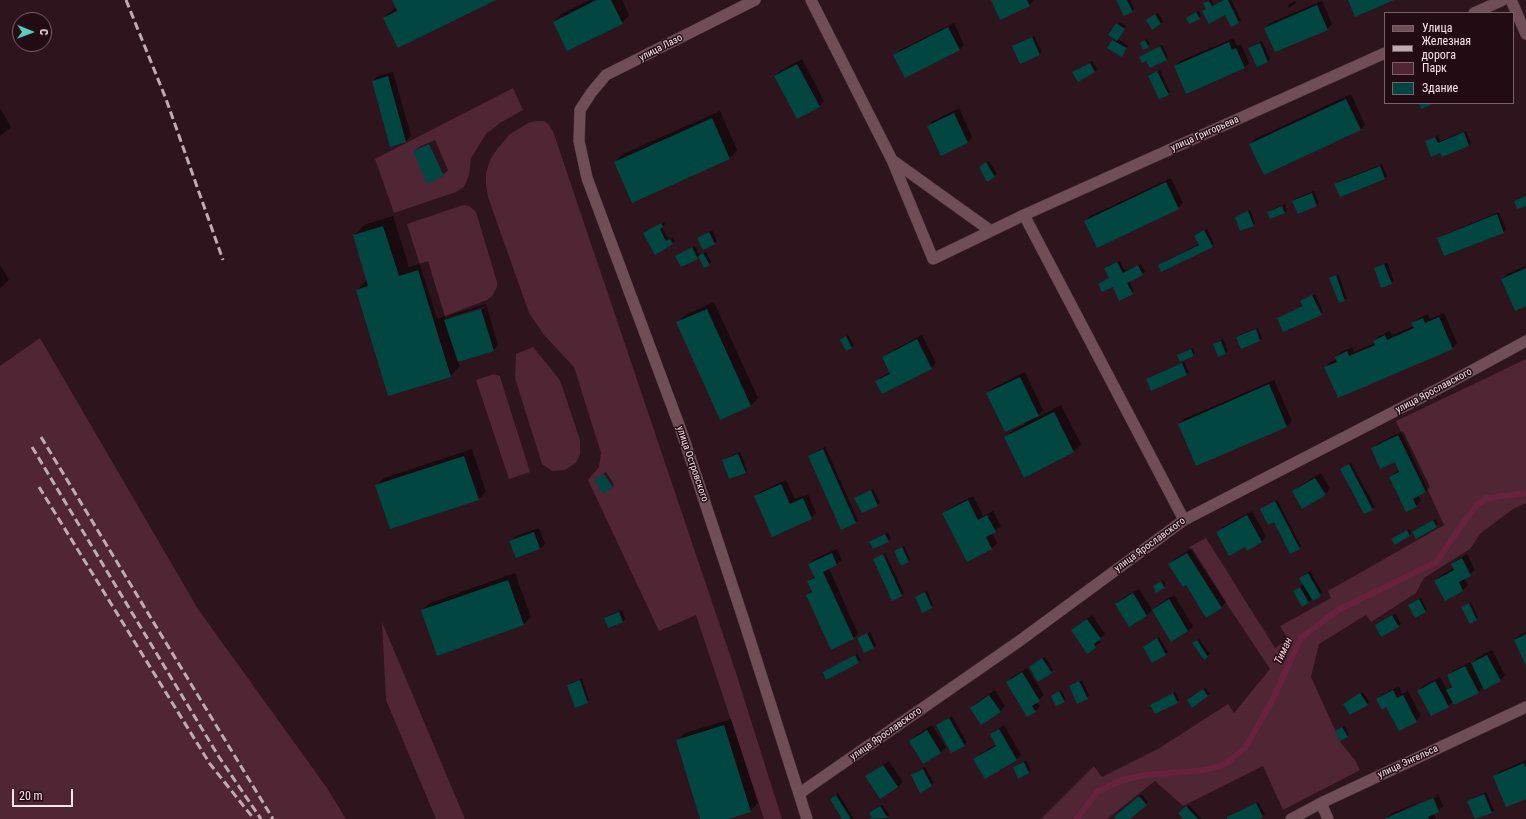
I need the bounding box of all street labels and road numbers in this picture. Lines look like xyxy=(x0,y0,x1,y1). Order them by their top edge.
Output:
street label: улица Лазо xyxy=(637,32,685,64)
street label: улица Григорьева xyxy=(1169,114,1241,154)
street label: улица Ярославского xyxy=(1394,366,1474,416)
street label: улица Островского xyxy=(673,425,711,503)
street label: улица Ярославского xyxy=(1112,515,1188,575)
street label: улица Ярославского xyxy=(848,705,924,763)
street label: улица Энгельса xyxy=(1376,743,1440,781)

